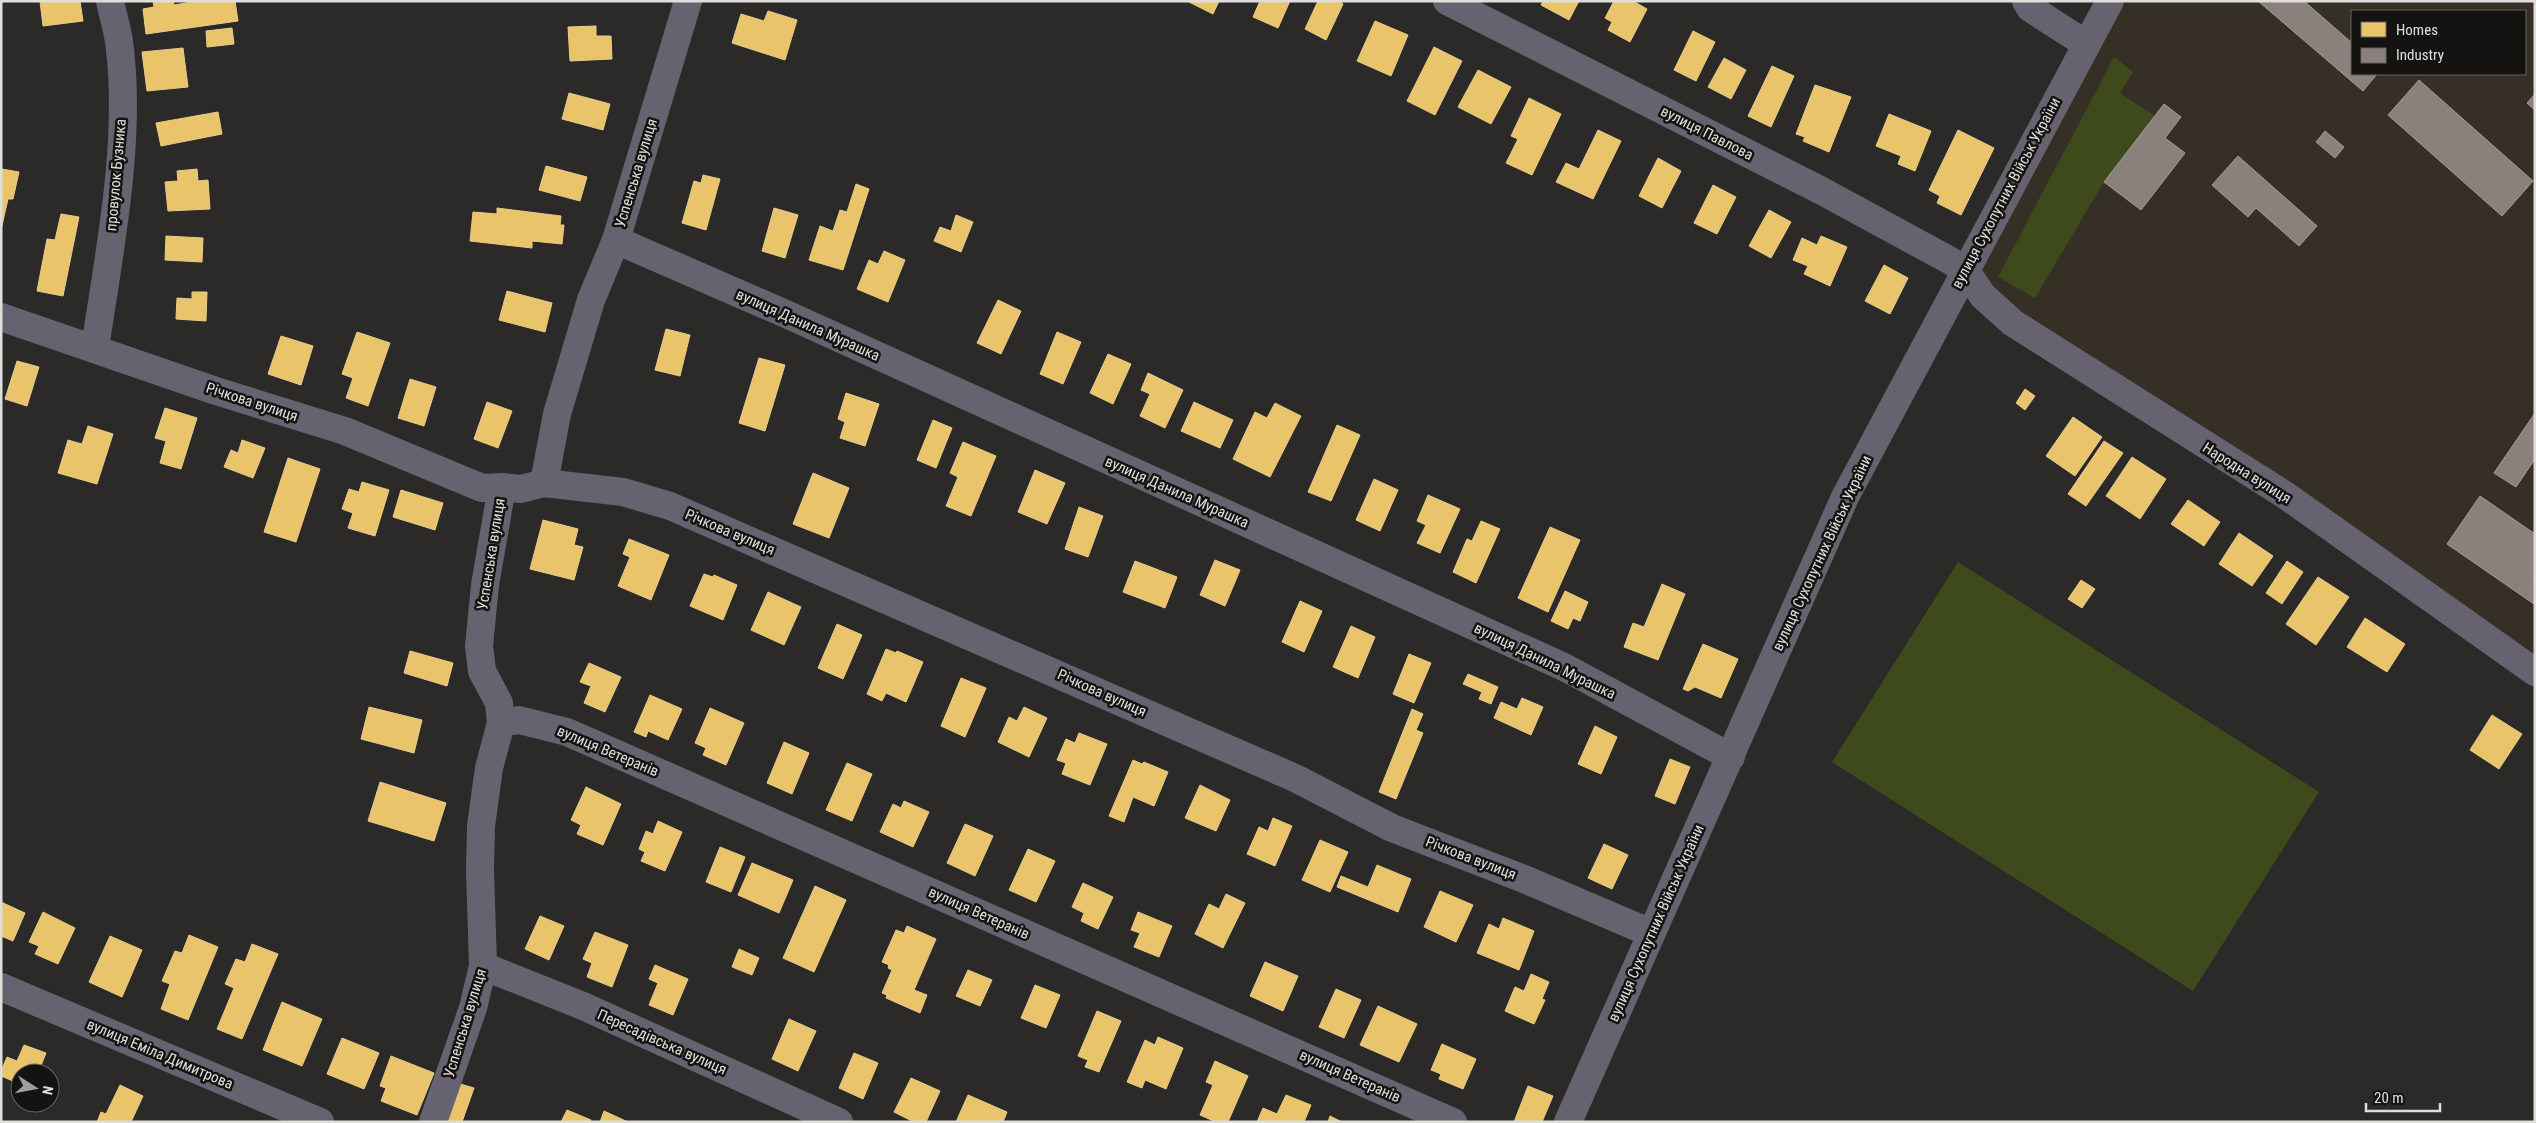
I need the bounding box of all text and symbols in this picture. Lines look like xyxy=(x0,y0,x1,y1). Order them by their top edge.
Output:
legend xyxy=(2351,10,2526,75)
text: Homes xyxy=(2396,21,2438,39)
text: Industry xyxy=(2396,46,2444,64)
street label: вулиця Сухопутних Військ України xyxy=(1948,94,2064,292)
street label: вулиця Павлова xyxy=(1658,102,1756,164)
street label: Успенська вулиця xyxy=(611,116,661,230)
street label: провулок Бузника xyxy=(102,118,130,232)
street label: вулиця Данила Мурашка xyxy=(733,285,883,365)
street label: Річкова вулиця xyxy=(204,379,300,425)
street label: Народна вулиця xyxy=(2199,439,2295,507)
street label: вулиця Данила Мурашка xyxy=(1102,452,1252,532)
street label: вулиця Сухопутних Військ України xyxy=(1769,452,1875,654)
street label: Успенська вулиця xyxy=(473,497,509,611)
street label: Річкова вулиця xyxy=(682,505,778,559)
street label: вулиця Данила Мурашка xyxy=(1471,619,1619,703)
street label: Річкова вулиця xyxy=(1055,665,1149,721)
street label: вулиця Ветеранів xyxy=(555,722,661,780)
street label: вулиця Сухопутних Військ України xyxy=(1604,822,1708,1024)
street label: Річкова вулиця xyxy=(1423,832,1519,884)
street label: вулиця Ветеранів xyxy=(926,883,1032,943)
street label: Успенська вулиця xyxy=(440,966,490,1080)
street label: Пересадівська вулиця xyxy=(594,1005,730,1079)
street label: вулиця Еміла Димитрова xyxy=(84,1015,236,1093)
street label: вулиця Ветеранів xyxy=(1297,1046,1403,1106)
north arrow xyxy=(10,1063,60,1113)
scale bar xyxy=(2366,1080,2440,1112)
text: N xyxy=(39,1085,56,1096)
text: 20 m xyxy=(2374,1089,2404,1107)

